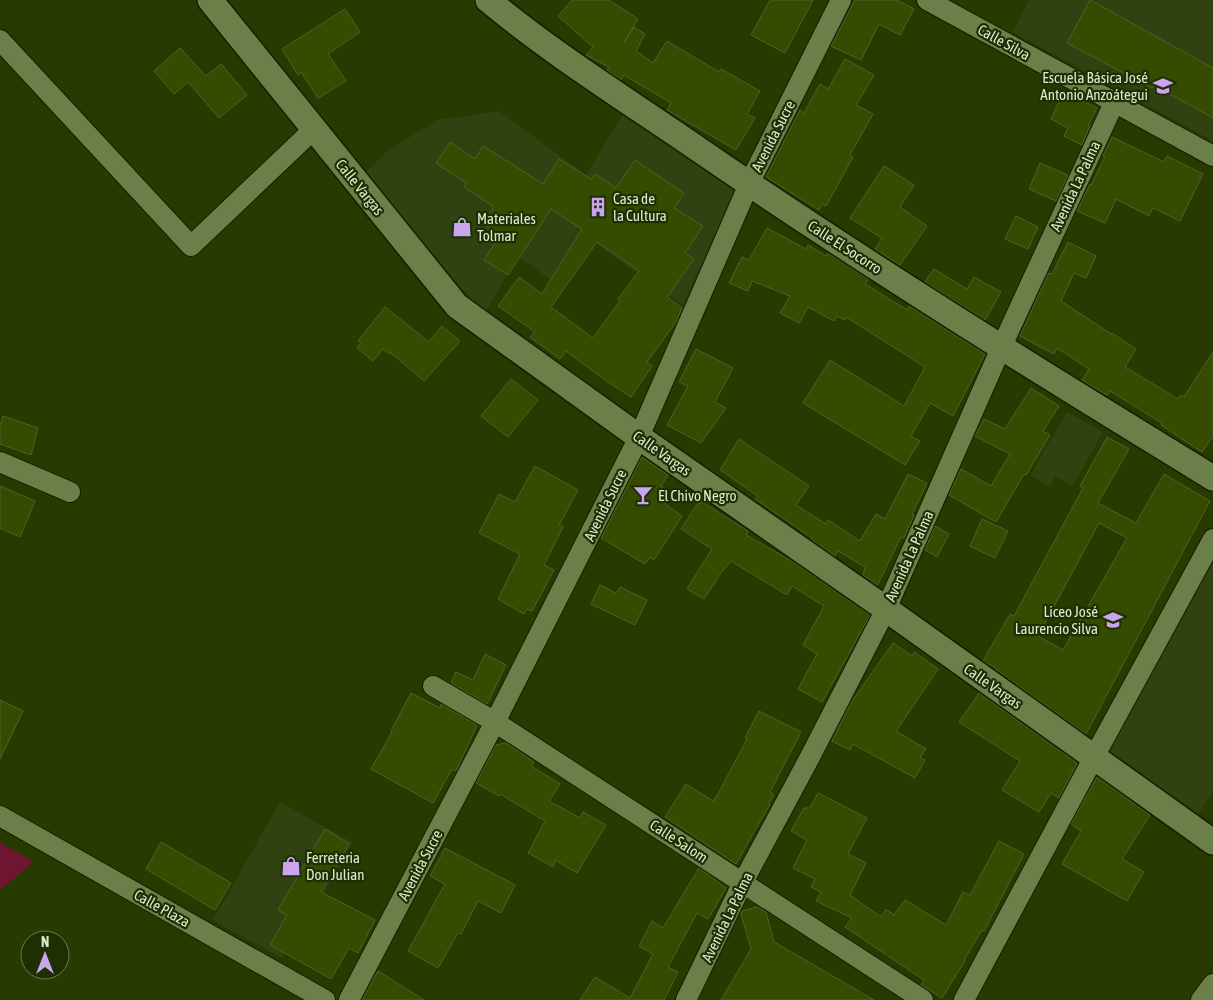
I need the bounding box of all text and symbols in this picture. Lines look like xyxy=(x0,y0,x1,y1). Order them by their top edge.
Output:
street label: Calle Silva xyxy=(975,21,1033,63)
place label: Escuela Básica José Antonio Anzoátegui xyxy=(1040,69,1148,103)
school or university icon: Escuela Básica José Antonio Anzoátegui xyxy=(1152,75,1174,97)
street label: Avenida Sucre xyxy=(748,97,798,174)
street label: Avenida La Palma xyxy=(1047,138,1103,234)
street label: Calle Vargas xyxy=(332,156,388,218)
place label: Casa de la Cultura xyxy=(613,190,667,224)
building icon: Casa de la Cultura xyxy=(587,196,609,218)
place label: Materiales Tolmar xyxy=(477,210,536,244)
shop icon: Materiales Tolmar xyxy=(451,216,473,238)
street label: Calle El Socorro xyxy=(805,217,885,277)
street label: Calle Vargas xyxy=(630,427,694,479)
street label: Avenida Sucre xyxy=(580,466,630,544)
bar icon: El Chivo Negro xyxy=(632,484,654,506)
place label: El Chivo Negro xyxy=(658,487,737,504)
street label: Avenida La Palma xyxy=(881,508,937,604)
place label: Liceo José Laurencio Silva xyxy=(1015,603,1098,637)
school or university icon: Liceo José Laurencio Silva xyxy=(1102,609,1124,631)
street label: Calle Vargas xyxy=(961,660,1025,712)
street label: Calle Salom xyxy=(647,816,711,866)
street label: Avenida Sucre xyxy=(394,827,446,903)
place label: Ferreteria Don Julian xyxy=(306,849,365,883)
shop icon: Ferreteria Don Julian xyxy=(280,855,302,877)
street label: Avenida La Palma xyxy=(698,869,756,965)
street label: Calle Plaza xyxy=(131,886,193,930)
north arrow xyxy=(20,930,70,980)
text: N xyxy=(41,934,49,950)

